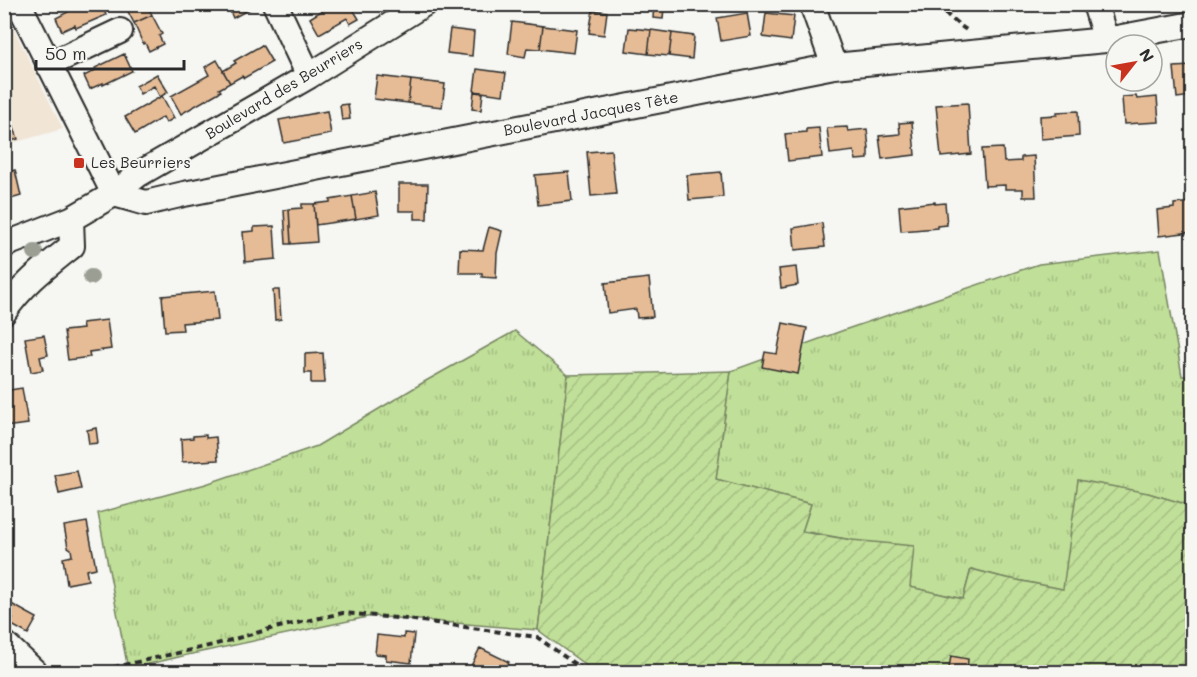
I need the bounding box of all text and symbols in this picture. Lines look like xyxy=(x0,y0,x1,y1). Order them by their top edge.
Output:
scale bar xyxy=(36,33,184,71)
street label: Boulevard des Beurriers xyxy=(201,33,366,143)
north arrow xyxy=(1104,33,1164,93)
text: 50 m xyxy=(45,41,87,65)
text: N xyxy=(1135,44,1159,66)
street label: Boulevard Jacques Tête xyxy=(502,86,680,140)
place label: Les Beurriers xyxy=(91,152,191,172)
marker: Les Beurriers xyxy=(72,156,86,170)

